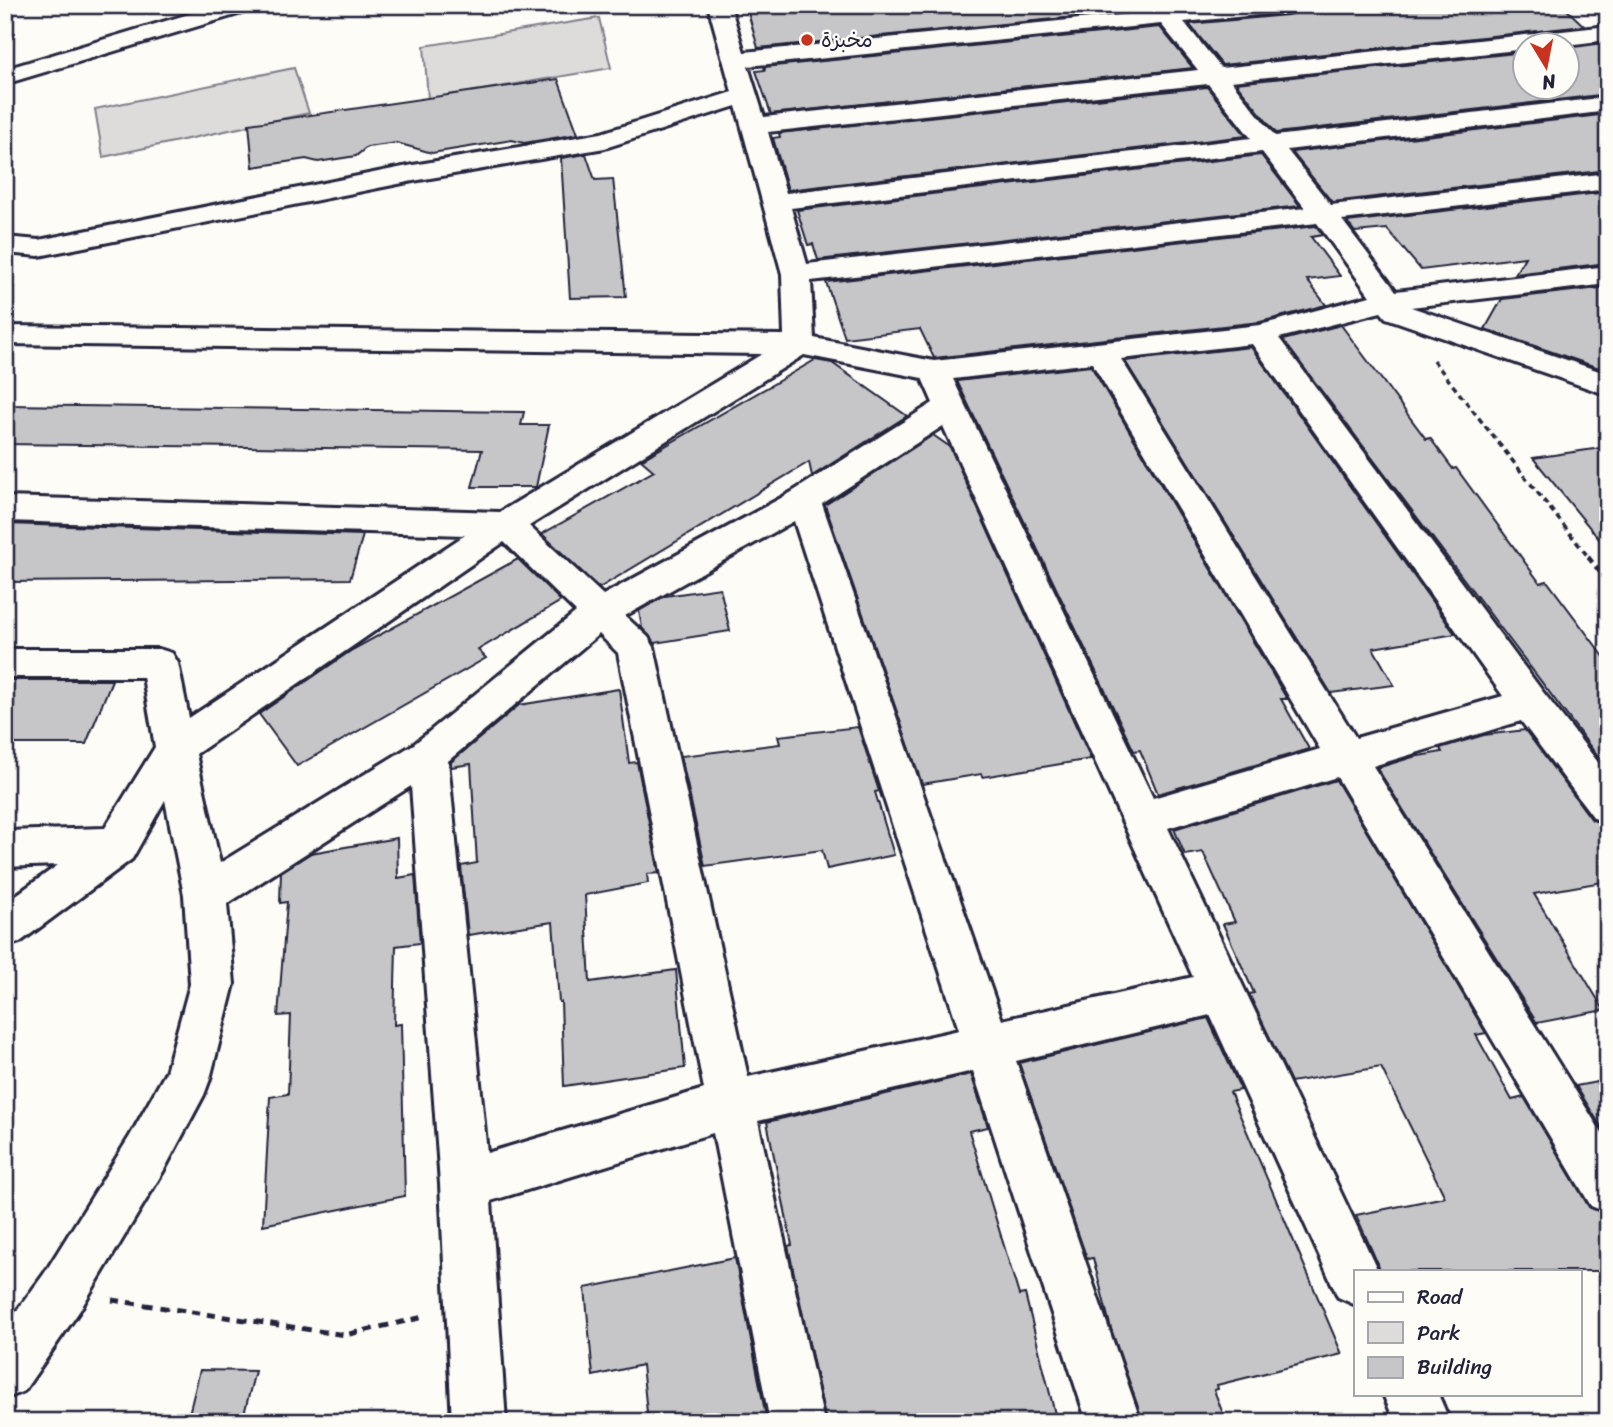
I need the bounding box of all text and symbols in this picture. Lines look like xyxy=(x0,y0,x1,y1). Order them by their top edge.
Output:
place label: مخبزة xyxy=(821,21,873,59)
marker: مخبزة xyxy=(799,32,815,48)
north arrow xyxy=(1512,32,1582,102)
text: N xyxy=(1539,65,1559,100)
legend xyxy=(1354,1270,1582,1396)
text: Road xyxy=(1417,1278,1464,1316)
text: Park xyxy=(1417,1314,1460,1352)
text: Building xyxy=(1417,1348,1493,1386)

